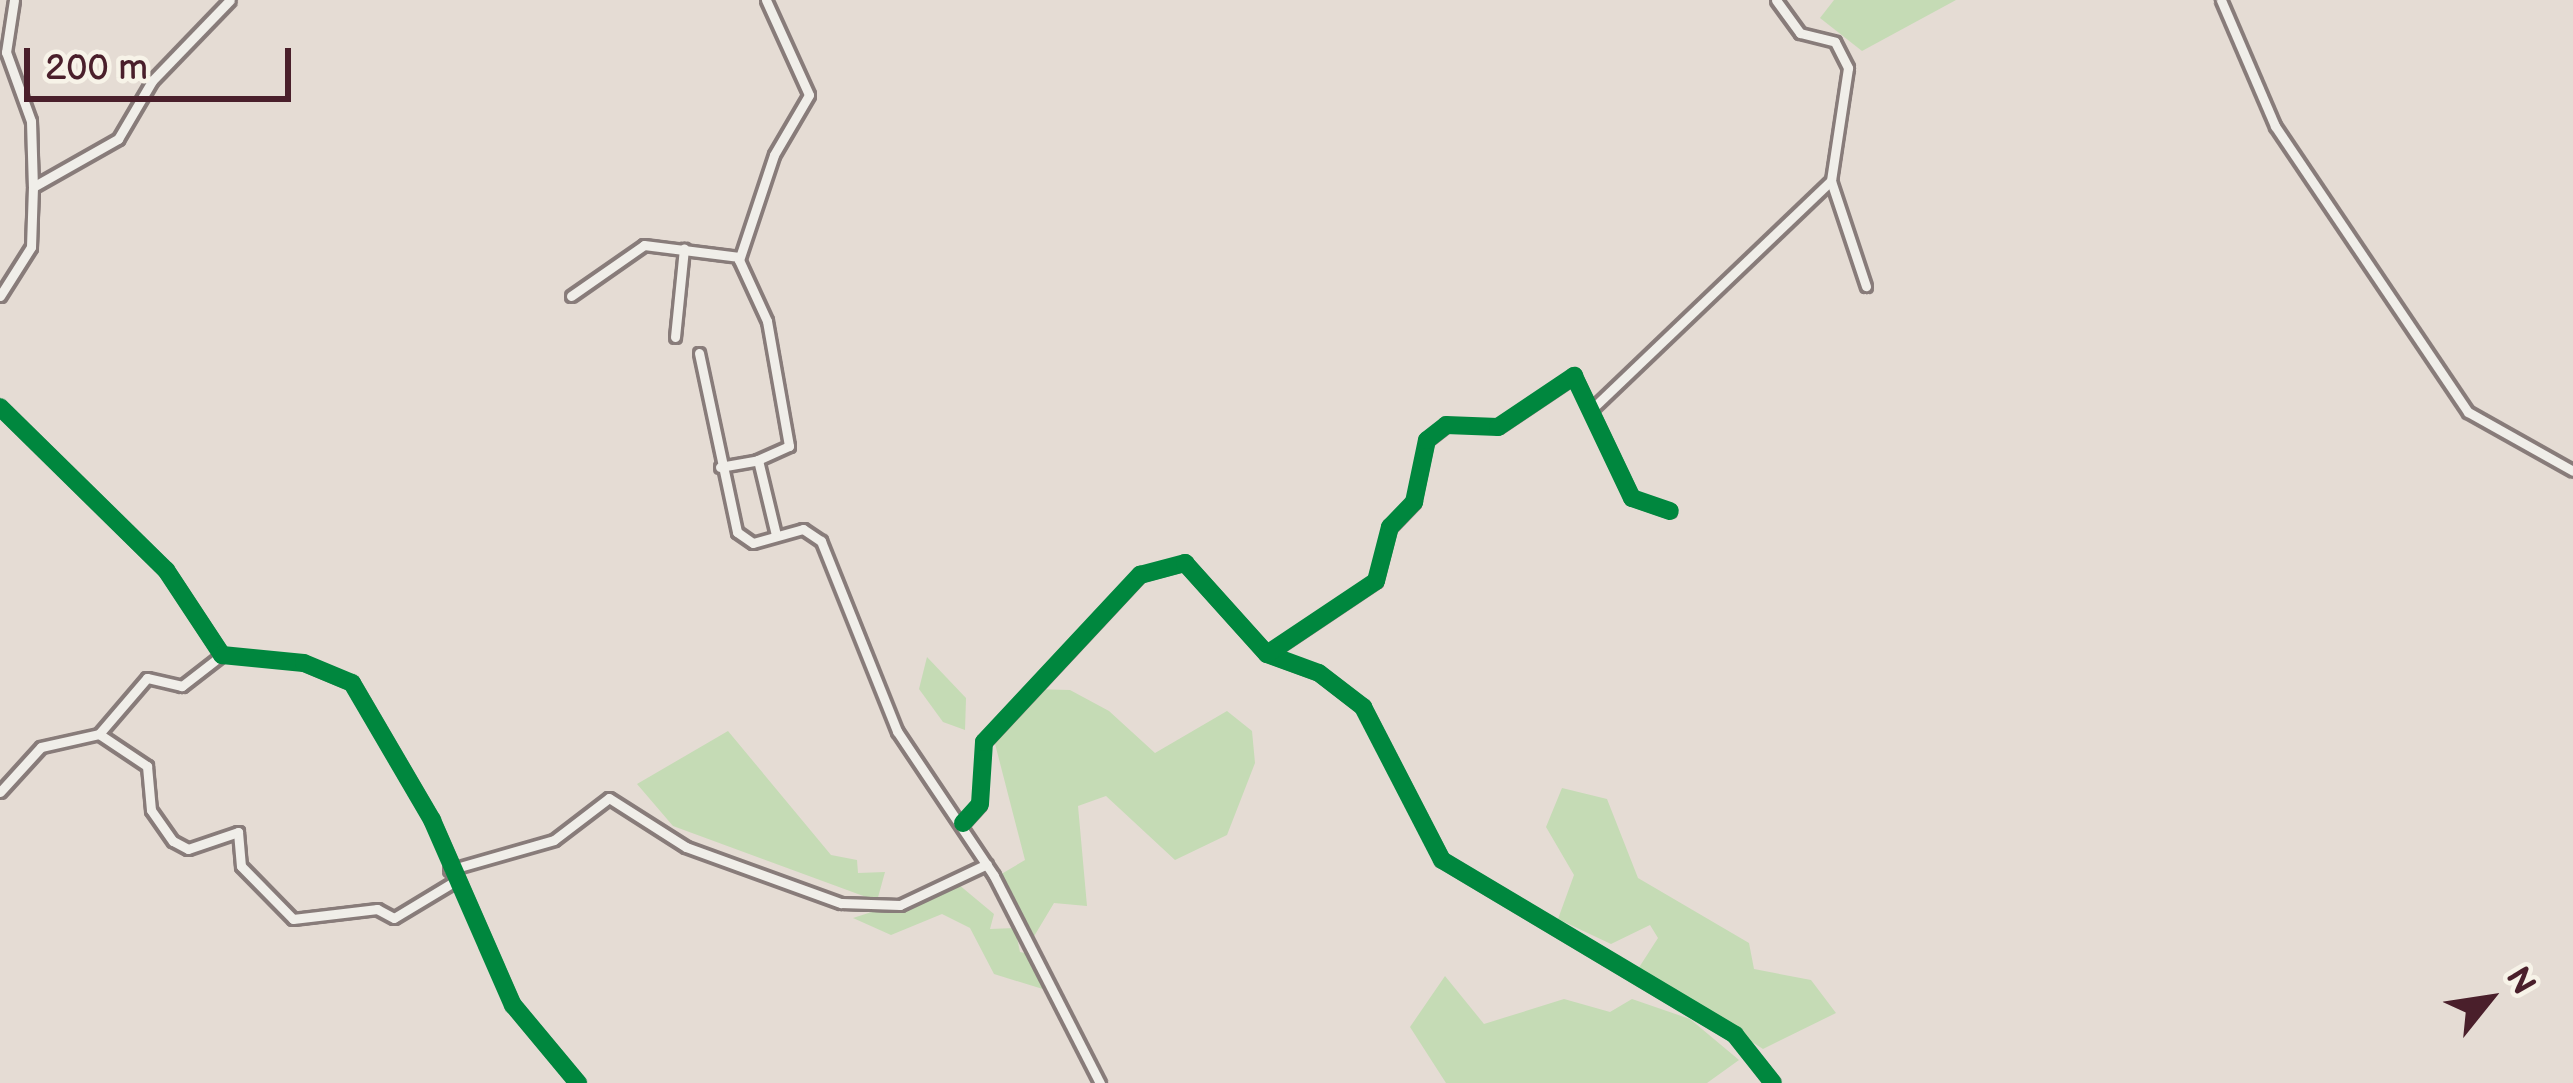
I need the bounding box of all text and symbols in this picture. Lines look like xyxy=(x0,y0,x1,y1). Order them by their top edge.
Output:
scale bar xyxy=(30,24,297,98)
text: 200 m xyxy=(45,47,148,90)
north arrow xyxy=(2429,939,2549,1059)
text: N xyxy=(2497,960,2544,1002)

